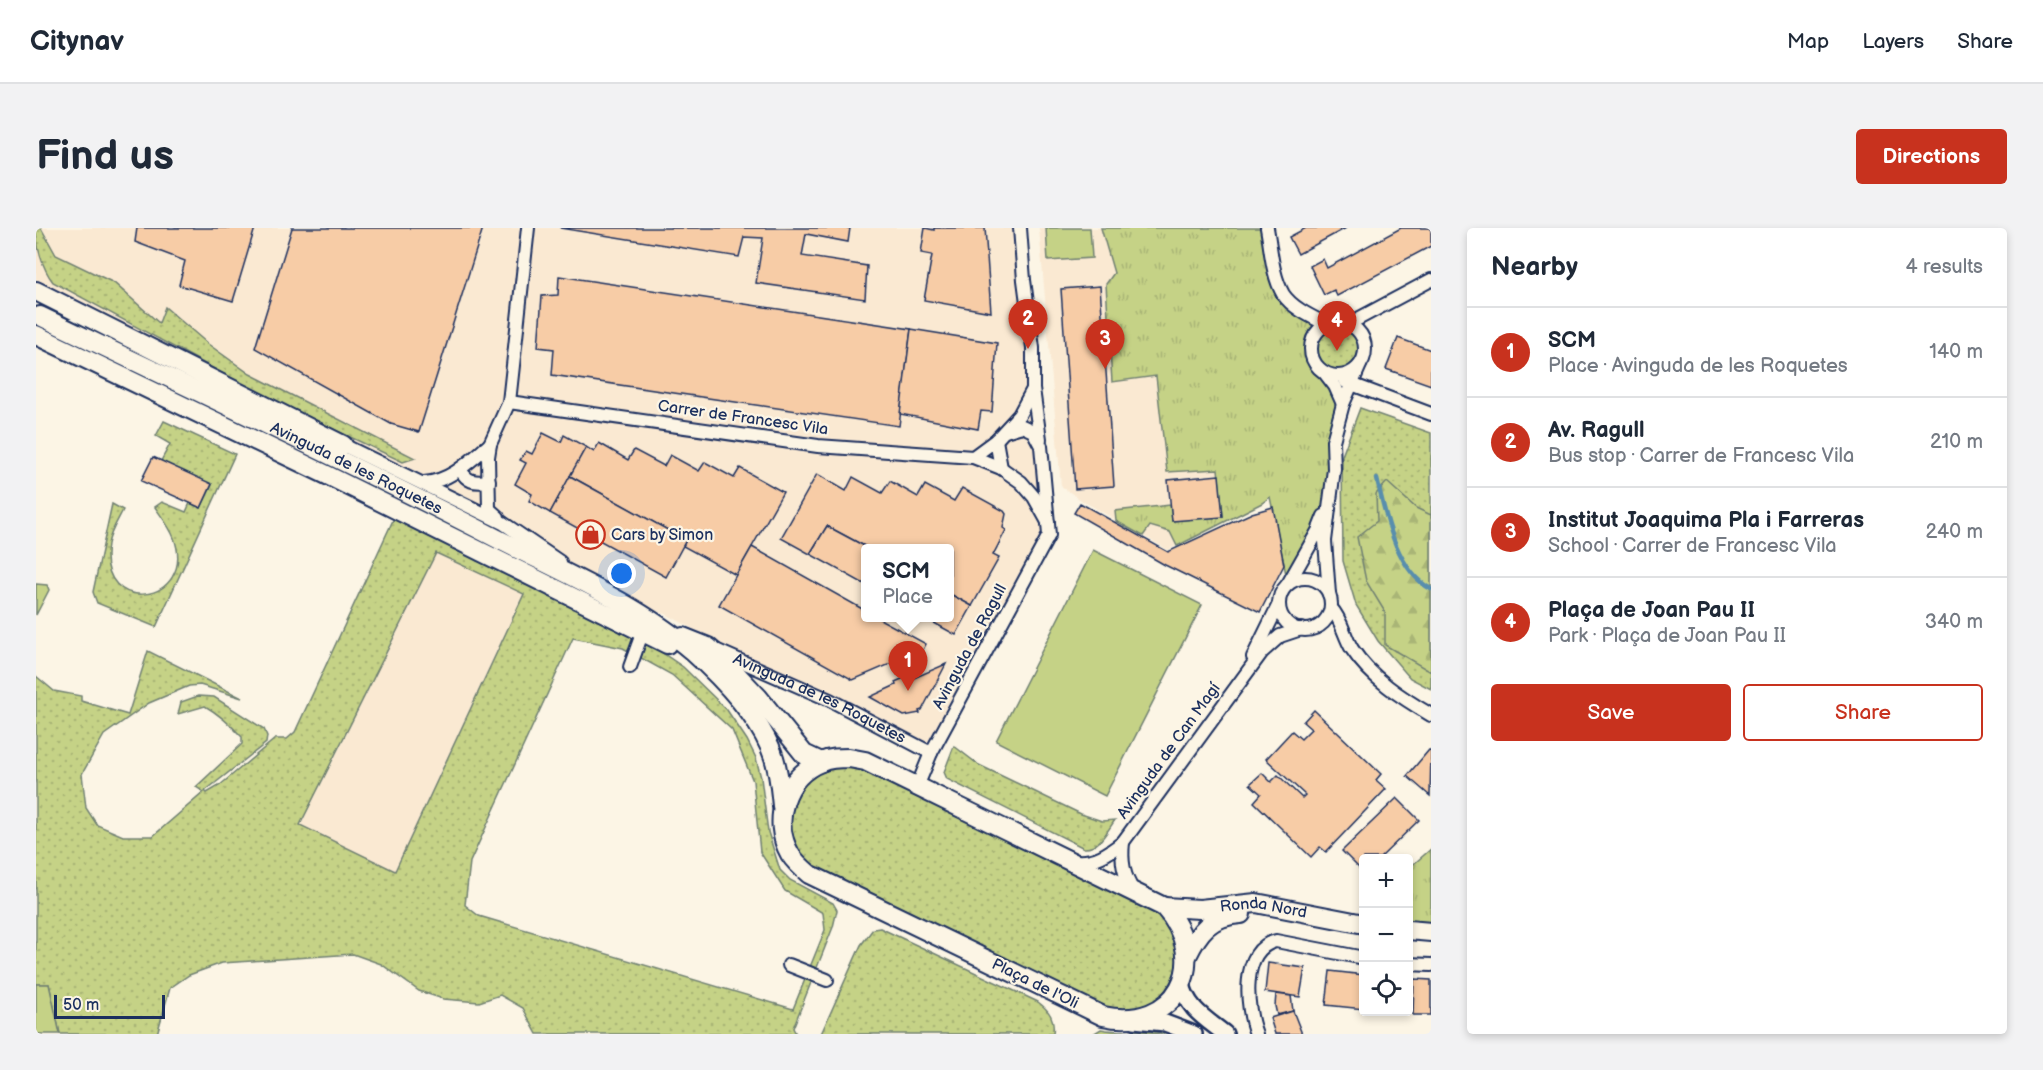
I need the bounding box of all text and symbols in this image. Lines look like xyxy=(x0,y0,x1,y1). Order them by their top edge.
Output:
text: Citynav xyxy=(30,25,124,58)
text: Map xyxy=(1787,29,1829,54)
text: Layers xyxy=(1862,29,1924,54)
text: Share xyxy=(1957,29,2013,54)
button: Directions xyxy=(1856,129,2007,184)
text: Find us xyxy=(36,131,174,182)
text: Nearby xyxy=(1491,252,1578,283)
text: 4 results xyxy=(1905,255,1983,279)
pin: 2 xyxy=(1008,300,1048,349)
pin: 4 xyxy=(1318,302,1356,351)
pin: 3 xyxy=(1086,320,1124,369)
text: SCM xyxy=(1548,327,1596,354)
text: 1 xyxy=(1506,340,1515,364)
text: 140 m xyxy=(1929,340,1983,364)
text: Place · Avinguda de les Roquetes xyxy=(1548,354,1848,378)
street label: Carrer de Francesc Vila xyxy=(657,397,829,439)
text: Av. Ragull xyxy=(1548,417,1644,444)
street label: Avinguda de les Roquetes xyxy=(267,418,445,518)
text: 2 xyxy=(1505,430,1516,454)
text: 210 m xyxy=(1930,430,1983,454)
text: Bus stop · Carrer de Francesc Vila xyxy=(1548,444,1854,468)
text: Institut Joaquima Pla i Farreras xyxy=(1548,507,1864,534)
shop icon: Cars by Simon xyxy=(574,519,606,551)
text: 3 xyxy=(1505,520,1516,544)
text: 240 m xyxy=(1926,520,1983,544)
place label: Cars by Simon xyxy=(611,526,713,545)
text: School · Carrer de Francesc Vila xyxy=(1548,534,1837,558)
popup xyxy=(861,544,954,622)
text: SCM xyxy=(882,558,930,585)
your location xyxy=(607,559,636,588)
street label: Avinguda de Ragull xyxy=(929,581,1011,713)
text: Place xyxy=(882,585,933,609)
text: Plaça de Joan Pau II xyxy=(1548,597,1755,624)
text: 4 xyxy=(1505,610,1516,634)
text: 340 m xyxy=(1925,610,1983,634)
text: Park · Plaça de Joan Pau II xyxy=(1548,624,1786,648)
pin: 1 xyxy=(888,642,928,691)
street label: Avinguda de les Roquetes xyxy=(730,649,909,748)
street label: Avinguda de Can Magí xyxy=(1113,679,1225,823)
button: Save xyxy=(1491,684,1731,741)
button: Share xyxy=(1743,684,1983,741)
map controls xyxy=(1359,854,1413,1016)
button: + xyxy=(1359,854,1413,908)
street label: Ronda Nord xyxy=(1219,893,1308,922)
button: − xyxy=(1359,908,1413,962)
street label: Plaça de l'Oli xyxy=(989,955,1081,1013)
button: locate xyxy=(1359,962,1413,1016)
scale bar xyxy=(54,992,165,1020)
text: 50 m xyxy=(63,996,99,1015)

